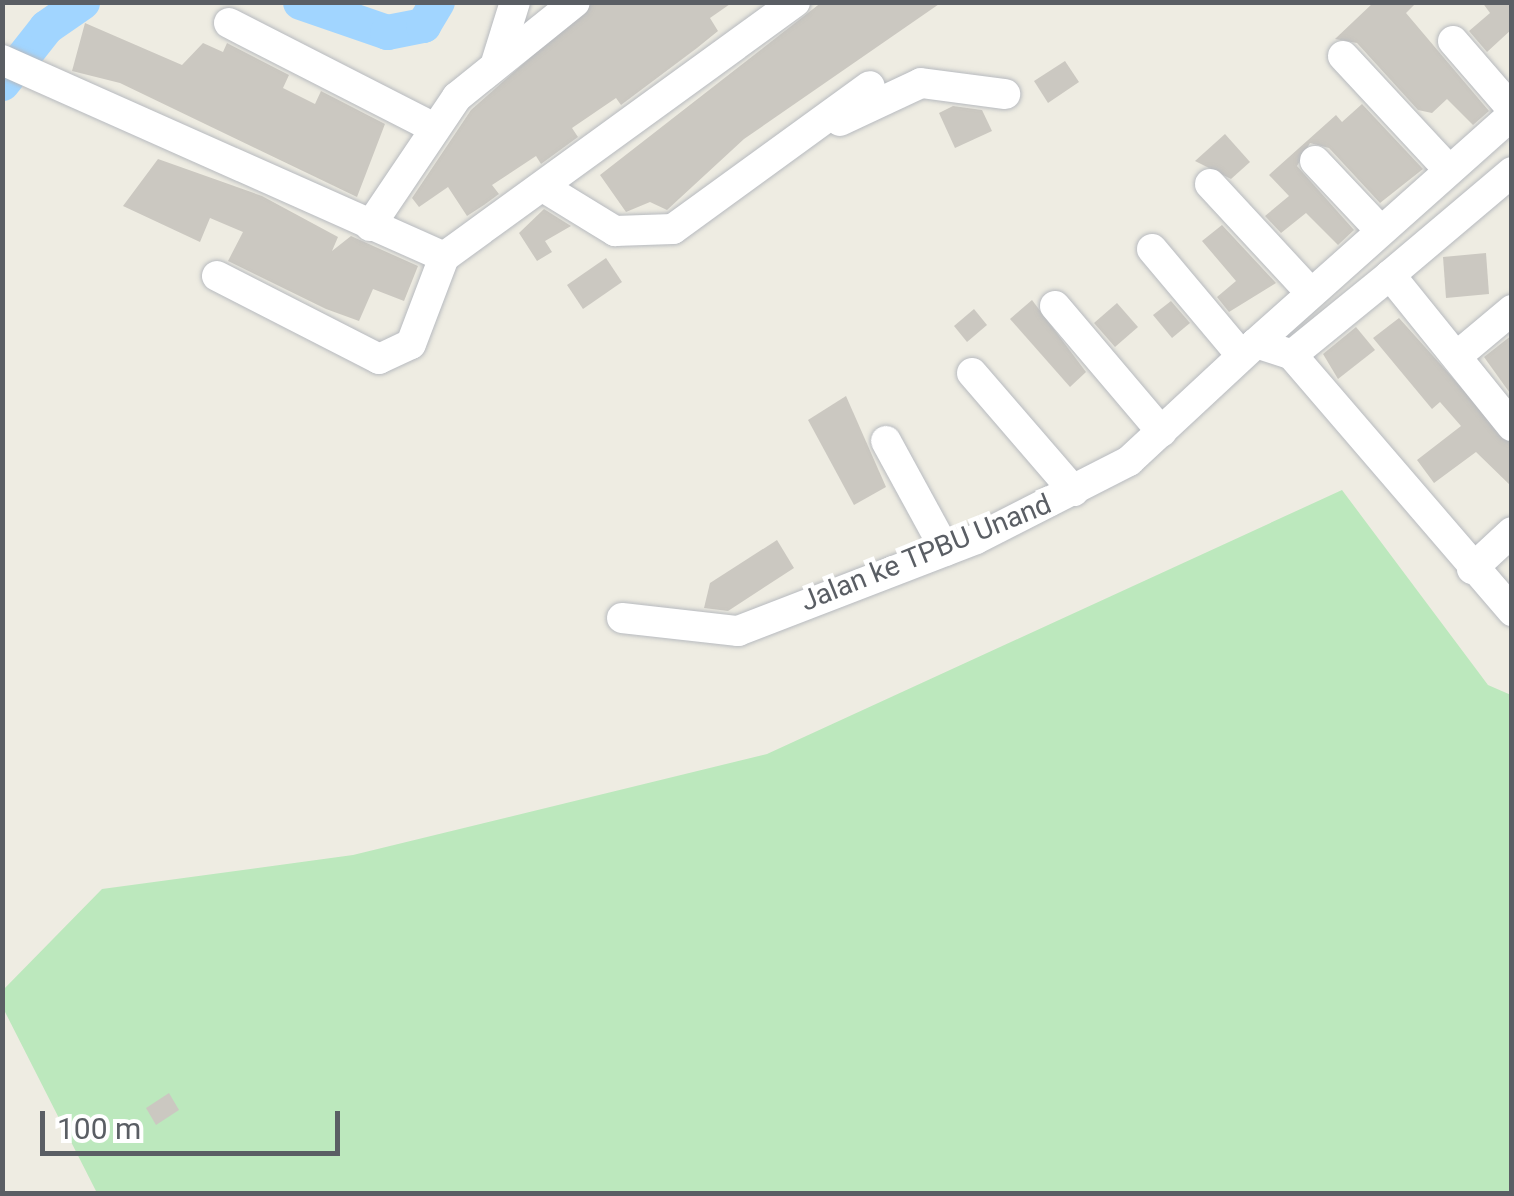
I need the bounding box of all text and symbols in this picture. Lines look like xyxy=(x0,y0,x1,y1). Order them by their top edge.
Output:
street label: Jalan ke TPBU Unand xyxy=(796,487,1056,619)
scale bar xyxy=(45,1091,345,1153)
text: 100 m xyxy=(57,1111,141,1146)

